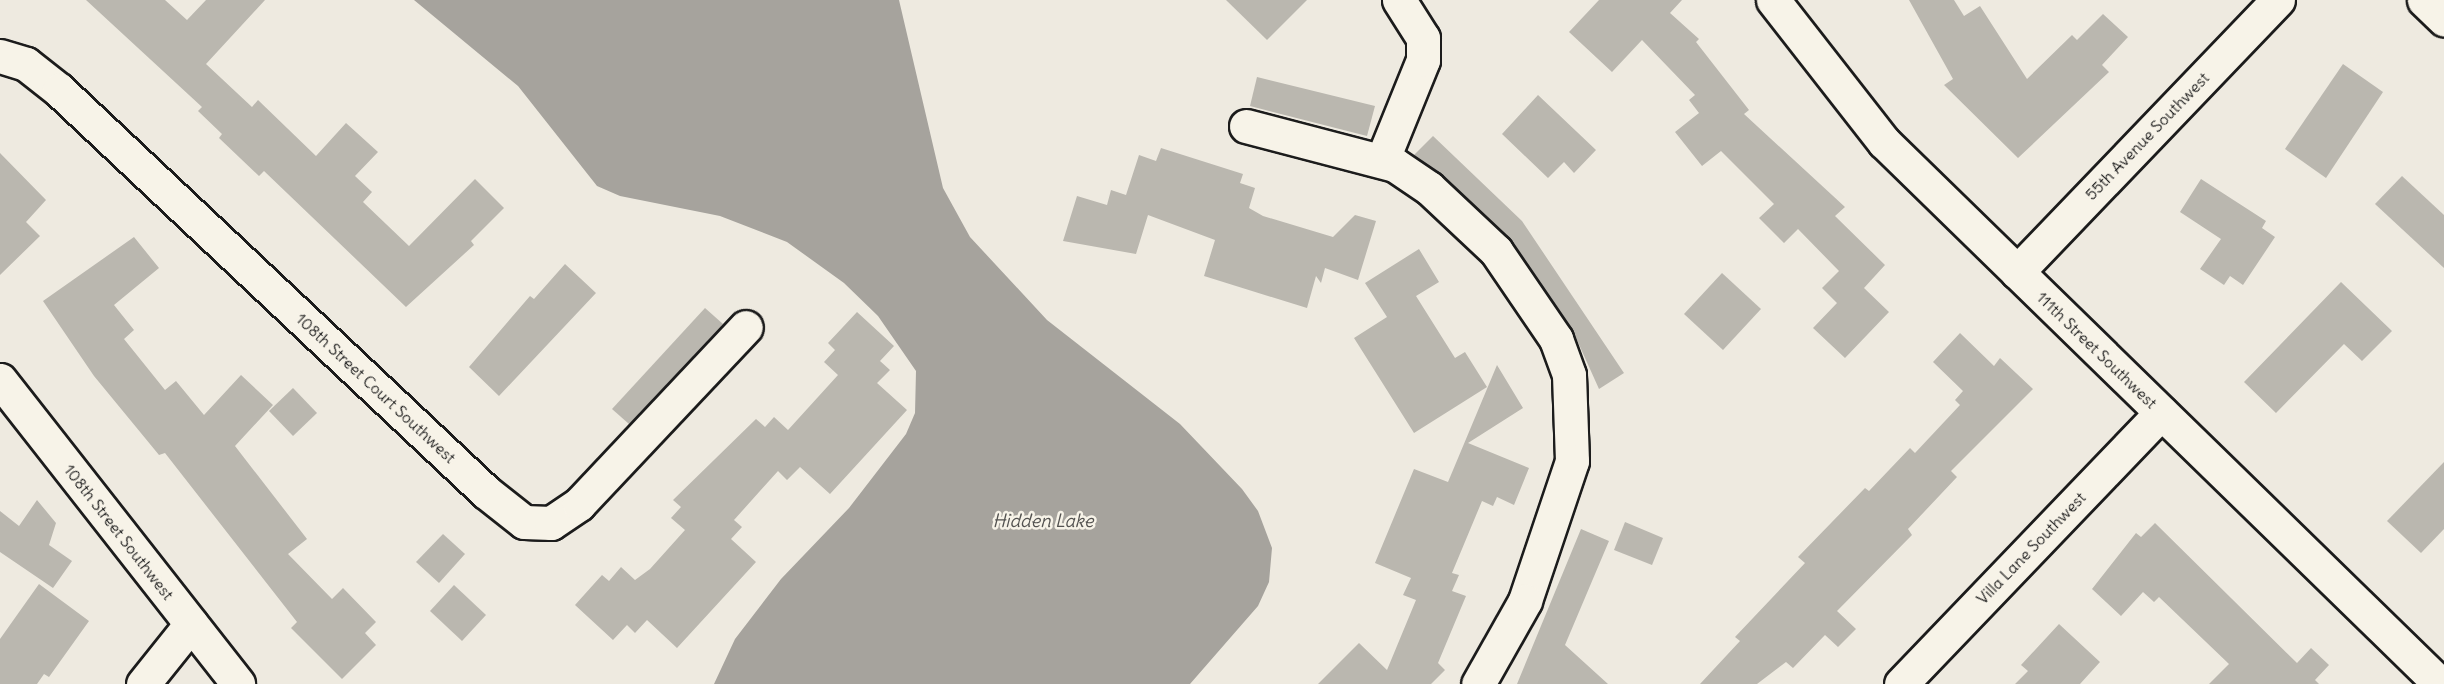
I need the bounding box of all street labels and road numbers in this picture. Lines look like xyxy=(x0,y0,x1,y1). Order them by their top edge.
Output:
street label: 55th Avenue Southwest xyxy=(2081,68,2213,204)
street label: 111th Street Southwest xyxy=(2033,288,2161,412)
street label: 108th Street Court Southwest xyxy=(292,309,460,467)
street label: 108th Street Southwest xyxy=(60,460,178,604)
street label: Villa Lane Southwest xyxy=(1972,488,2090,608)

